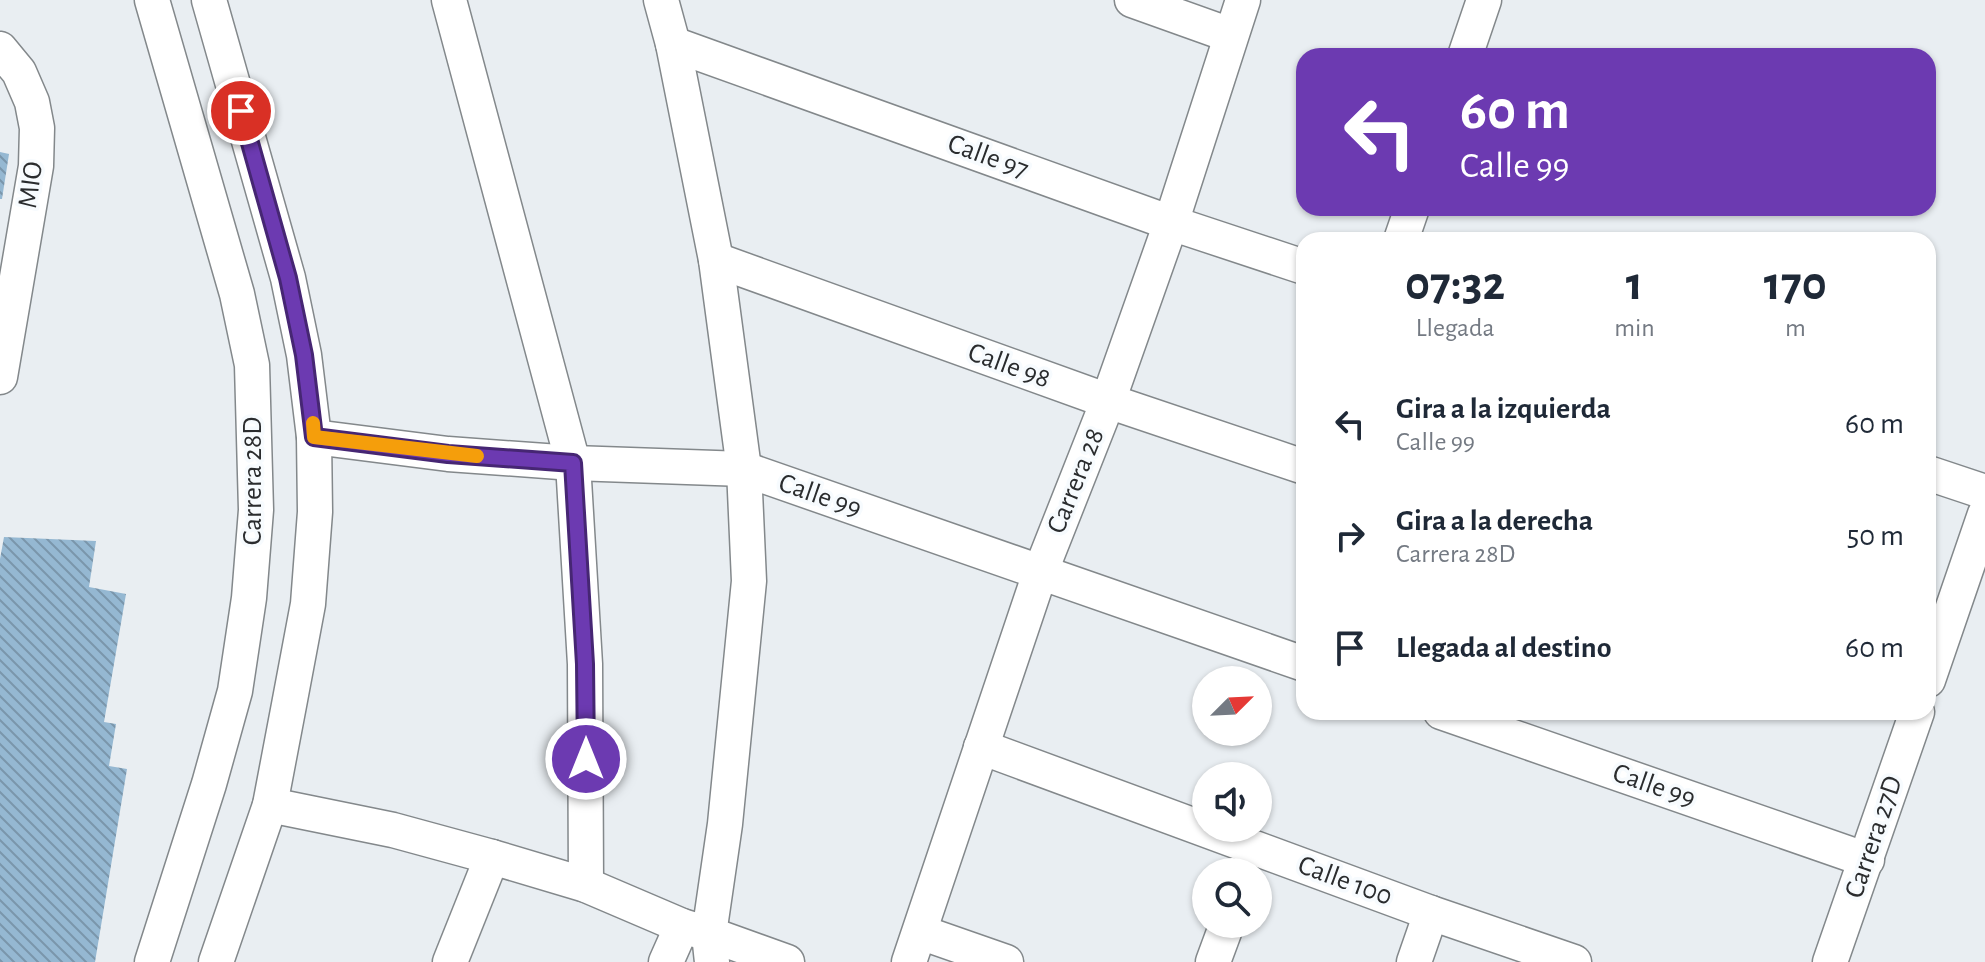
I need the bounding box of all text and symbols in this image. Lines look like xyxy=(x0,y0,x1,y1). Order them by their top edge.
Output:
pin xyxy=(207,77,275,145)
icon: left xyxy=(1328,80,1432,184)
text: 60 m xyxy=(1460,83,1570,139)
icon: arrive xyxy=(219,89,263,133)
street label: Calle 97 xyxy=(944,130,1032,184)
text: Calle 99 xyxy=(1460,148,1570,184)
street label: MIO xyxy=(14,160,48,210)
text: 07:32 xyxy=(1405,261,1505,309)
text: 1 xyxy=(1626,261,1643,309)
text: 170 xyxy=(1764,261,1827,309)
text: Llegada xyxy=(1416,315,1495,341)
text: min xyxy=(1614,315,1655,341)
text: m xyxy=(1785,315,1806,341)
street label: Calle 98 xyxy=(964,338,1054,394)
text: Gira a la izquierda xyxy=(1396,394,1611,424)
icon: left xyxy=(1328,402,1372,446)
text: 60 m xyxy=(1845,409,1904,439)
street label: Carrera 28D xyxy=(239,417,267,545)
street label: Carrera 28 xyxy=(1042,425,1110,537)
text: Calle 99 xyxy=(1396,429,1475,455)
street label: Calle 99 xyxy=(775,469,865,523)
text: Gira a la derecha xyxy=(1396,506,1593,536)
icon: right xyxy=(1328,514,1372,558)
text: 50 m xyxy=(1847,521,1904,551)
text: Carrera 28D xyxy=(1396,541,1515,567)
icon: arrive xyxy=(1328,626,1372,670)
text: Llegada al destino xyxy=(1396,633,1612,663)
text: 60 m xyxy=(1845,633,1904,663)
north arrow xyxy=(1192,666,1272,746)
map controls xyxy=(1192,666,1272,938)
position arrow xyxy=(544,717,628,801)
street label: Calle 99 xyxy=(1609,759,1699,813)
button: sound xyxy=(1192,762,1272,842)
street label: Carrera 27D xyxy=(1840,772,1908,902)
street label: Calle 100 xyxy=(1294,851,1396,911)
button: search xyxy=(1192,858,1272,938)

